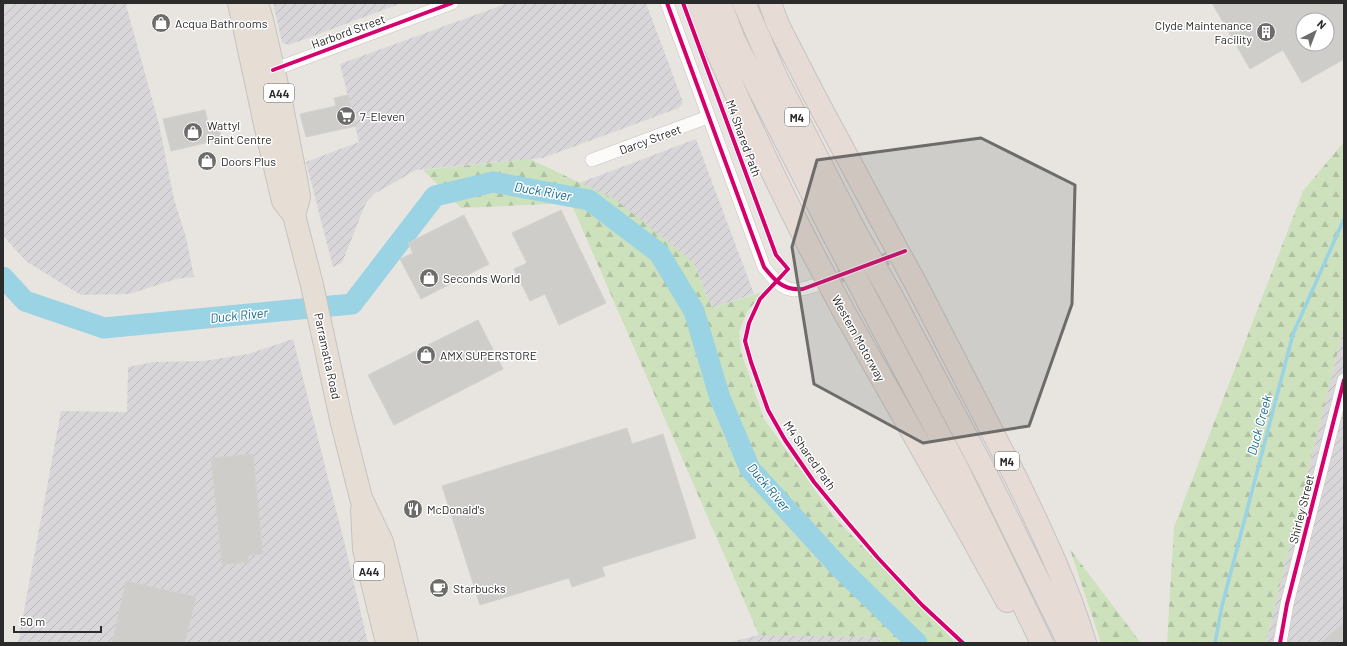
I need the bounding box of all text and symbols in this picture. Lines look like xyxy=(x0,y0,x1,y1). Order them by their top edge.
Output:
street label: Harbord Street xyxy=(309,11,387,51)
shop icon: Acqua Bathrooms xyxy=(150,12,172,34)
north arrow xyxy=(1295,12,1335,52)
place label: Acqua Bathrooms xyxy=(175,16,268,30)
text: N xyxy=(1315,17,1329,31)
place label: Clyde Maintenance Facility xyxy=(1155,18,1252,46)
building icon: Clyde Maintenance Facility xyxy=(1255,21,1277,43)
road number: A44 xyxy=(264,84,294,102)
street label: M4 Shared Path xyxy=(724,98,764,178)
supermarket icon: 7-Eleven xyxy=(335,105,357,127)
road number: M4 xyxy=(785,108,809,126)
place label: 7-Eleven xyxy=(360,109,405,123)
place label: Wattyl Paint Centre xyxy=(207,118,272,146)
shop icon: Wattyl Paint Centre xyxy=(182,121,204,143)
street label: Darcy Street xyxy=(617,121,683,157)
shop icon: Doors Plus xyxy=(196,150,218,172)
place label: Doors Plus xyxy=(221,154,276,168)
water label: Duck River xyxy=(513,178,573,204)
shop icon: Seconds World xyxy=(418,267,440,289)
place label: Seconds World xyxy=(443,271,520,285)
street label: Western Motorway xyxy=(830,292,889,384)
water label: Duck River xyxy=(209,304,269,326)
street label: Parramatta Road xyxy=(312,312,344,400)
shop icon: AMX SUPERSTORE xyxy=(415,344,437,366)
place label: AMX SUPERSTORE xyxy=(440,348,537,362)
water label: Duck Creek xyxy=(1243,392,1275,457)
street label: M4 Shared Path xyxy=(781,418,839,492)
road number: M4 xyxy=(995,452,1019,470)
water label: Duck River xyxy=(744,460,794,515)
street label: Shirley Street xyxy=(1286,473,1316,545)
restaurant icon: McDonald's xyxy=(402,498,424,520)
place label: McDonald's xyxy=(427,502,485,516)
road number: A44 xyxy=(354,562,384,580)
cafe icon: Starbucks xyxy=(428,577,450,599)
place label: Starbucks xyxy=(453,581,506,595)
scale bar xyxy=(14,608,101,634)
text: 50 m xyxy=(20,614,45,628)

